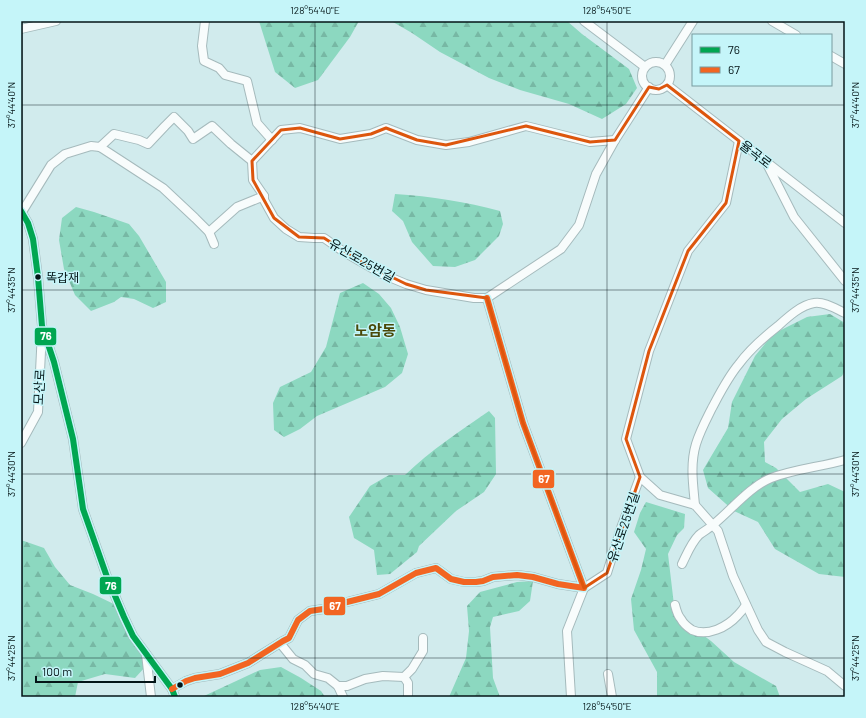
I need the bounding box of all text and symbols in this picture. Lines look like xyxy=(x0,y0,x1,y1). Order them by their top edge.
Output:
text: 128°54'40"E xyxy=(290,4,340,16)
text: 128°54'50"E xyxy=(582,4,632,16)
legend xyxy=(692,34,832,86)
text: 76 xyxy=(728,42,740,56)
text: 67 xyxy=(728,62,740,76)
text: 37°44'40"N xyxy=(5,82,17,128)
text: 37°44'40"N xyxy=(849,82,861,128)
street label: 율곡로 xyxy=(737,137,775,171)
street label: 유산로25번길 xyxy=(326,235,398,285)
text: 37°44'35"N xyxy=(5,267,17,313)
text: 37°44'35"N xyxy=(849,267,861,313)
place label: 똑갑재 xyxy=(46,270,79,284)
marker: 똑갑재 xyxy=(33,272,43,282)
district label: 노암동 xyxy=(354,321,396,339)
line badge: 76 xyxy=(34,327,57,346)
text: 76 xyxy=(40,329,52,342)
street label: 모산로 xyxy=(30,369,48,405)
text: 37°44'30"N xyxy=(5,451,17,497)
text: 37°44'30"N xyxy=(849,451,861,497)
line badge: 67 xyxy=(532,469,555,489)
text: 67 xyxy=(538,472,550,485)
street label: 유산로25번길 xyxy=(603,490,643,564)
line badge: 76 xyxy=(99,576,122,595)
text: 76 xyxy=(105,579,117,592)
line badge: 67 xyxy=(323,596,346,616)
text: 67 xyxy=(329,599,341,612)
text: 37°44'25"N xyxy=(5,635,17,681)
text: 37°44'25"N xyxy=(849,635,861,681)
scale bar xyxy=(36,658,155,684)
text: 100 m xyxy=(42,664,72,678)
unlabelled marker xyxy=(175,680,185,690)
text: 128°54'40"E xyxy=(290,700,340,712)
text: 128°54'50"E xyxy=(582,700,632,712)

